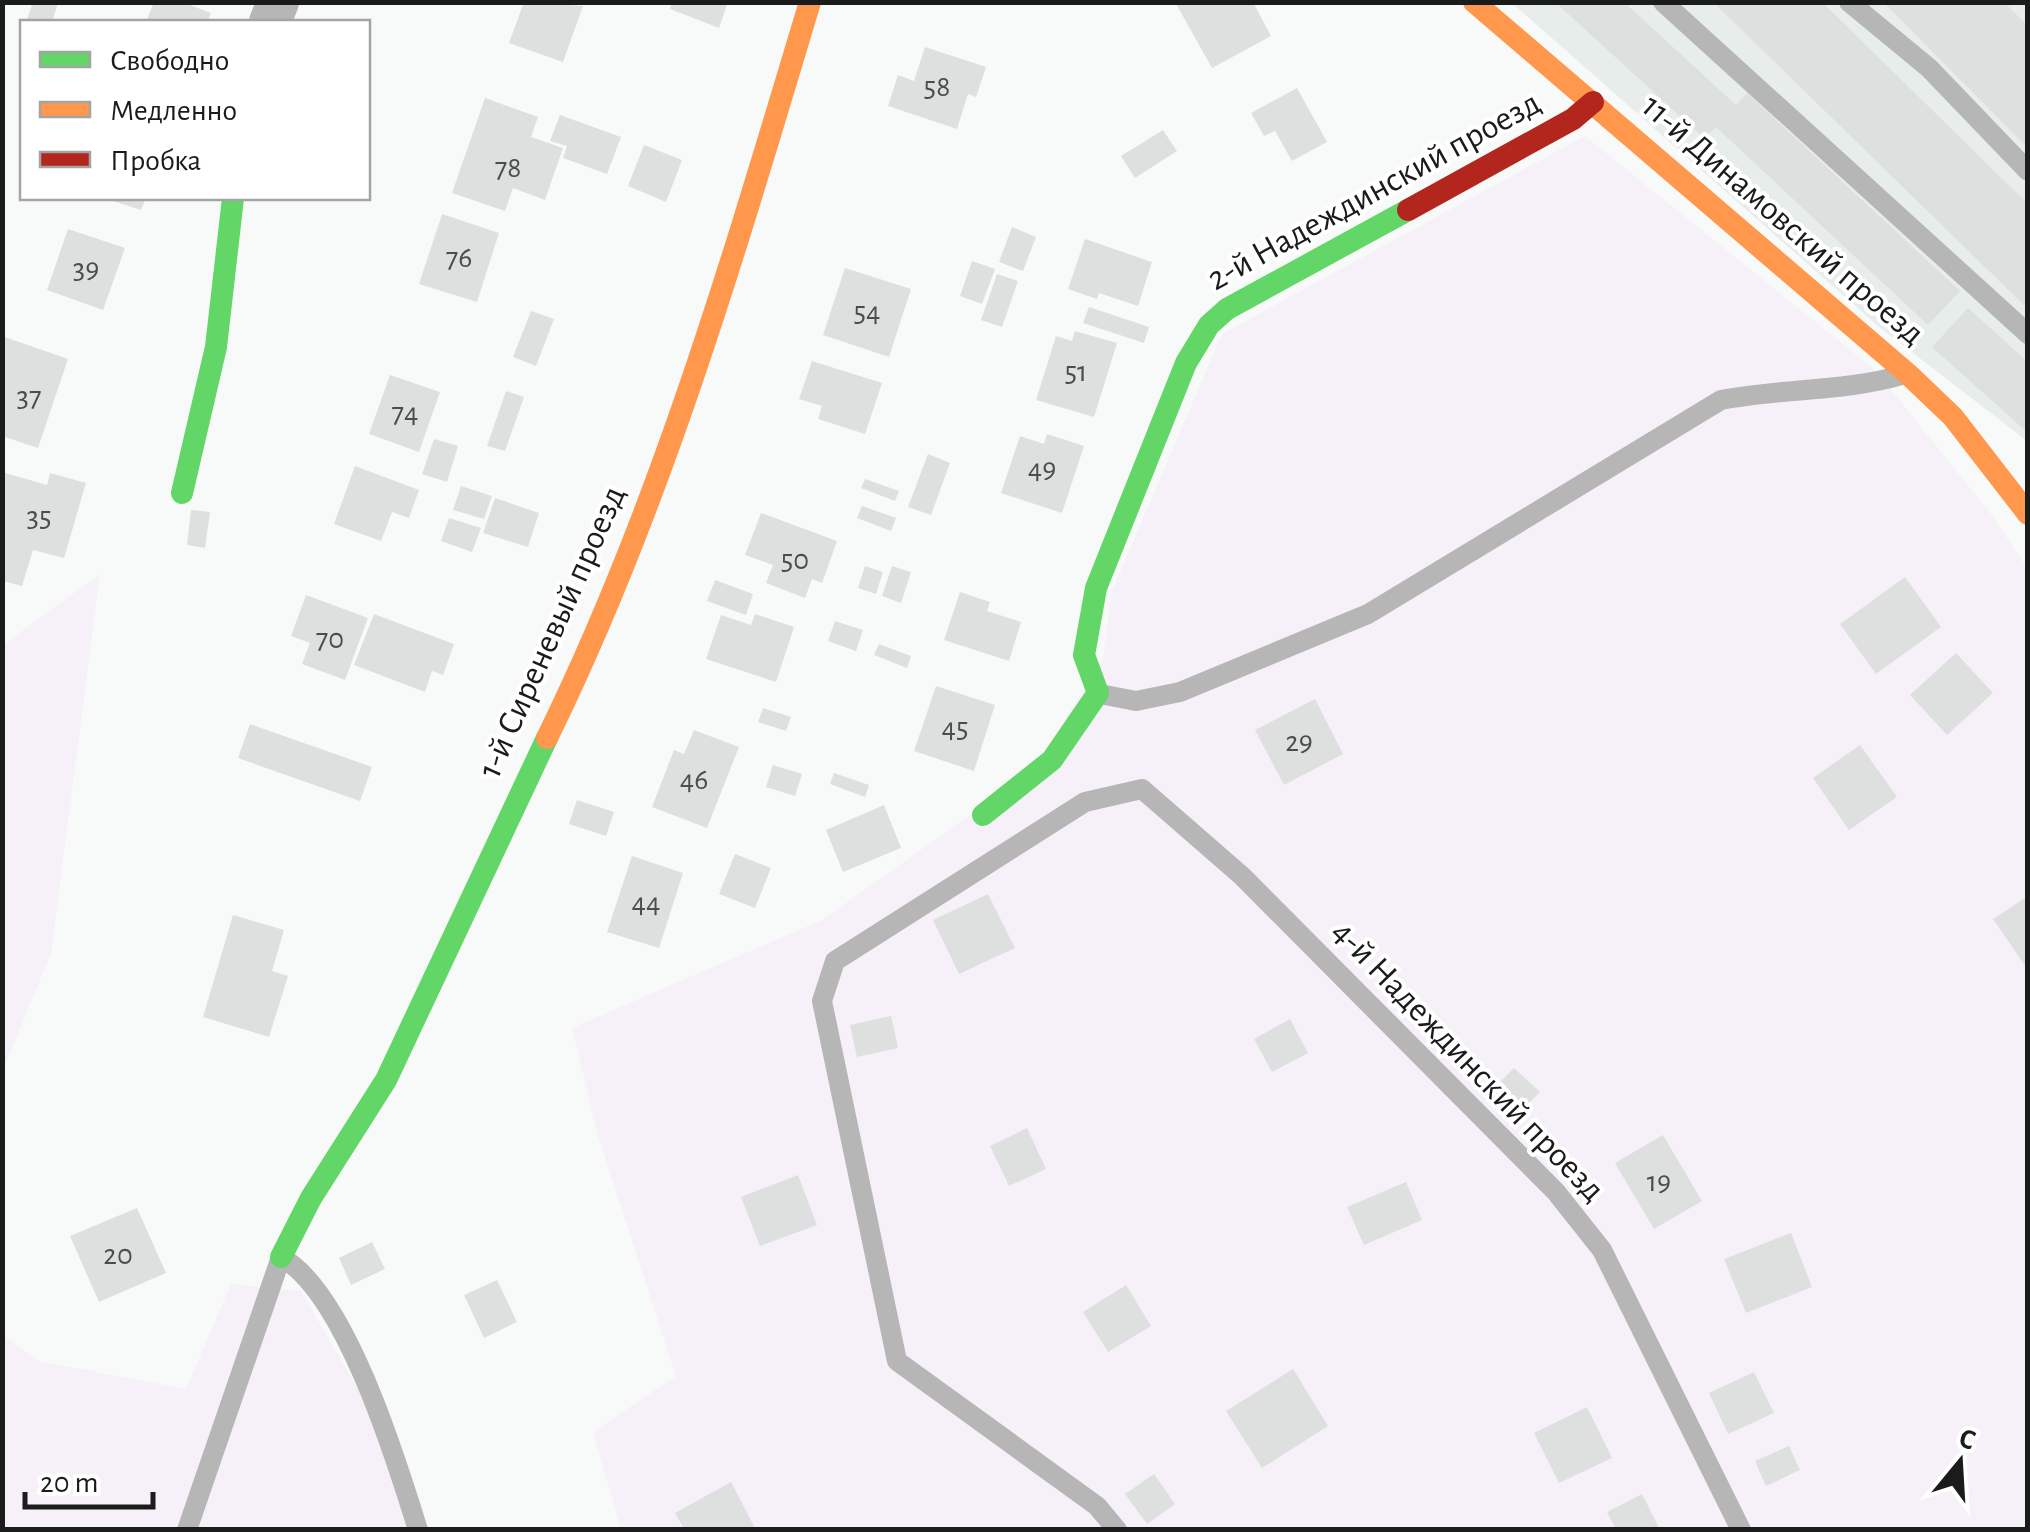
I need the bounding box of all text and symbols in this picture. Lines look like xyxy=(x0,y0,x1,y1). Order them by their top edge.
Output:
legend xyxy=(20,20,370,200)
text: Свободно xyxy=(110,46,229,76)
house number: 58 xyxy=(924,72,950,102)
street label: 2-й Надеждинский проезд xyxy=(1202,85,1546,297)
street label: 11-й Динамовский проезд xyxy=(1635,88,1931,352)
text: Медленно xyxy=(110,96,237,126)
text: Пробка xyxy=(110,146,201,176)
house number: 78 xyxy=(495,153,521,183)
house number: 76 xyxy=(446,243,472,273)
house number: 39 xyxy=(73,254,99,284)
house number: 54 xyxy=(854,297,880,327)
house number: 51 xyxy=(1065,357,1087,387)
house number: 37 xyxy=(17,382,41,412)
house number: 74 xyxy=(392,398,418,428)
house number: 49 xyxy=(1028,454,1056,484)
street label: 1-й Сиреневый проезд xyxy=(472,481,632,783)
house number: 35 xyxy=(27,502,51,532)
house number: 50 xyxy=(781,545,809,575)
house number: 70 xyxy=(316,624,344,654)
house number: 45 xyxy=(942,713,968,743)
house number: 29 xyxy=(1285,727,1313,757)
house number: 46 xyxy=(680,765,708,795)
house number: 44 xyxy=(632,888,660,918)
street label: 4-й Надеждинский проезд xyxy=(1325,914,1611,1208)
house number: 19 xyxy=(1647,1167,1671,1197)
house number: 20 xyxy=(103,1240,133,1270)
north arrow xyxy=(1910,1412,2010,1512)
text: С xyxy=(1955,1424,1979,1456)
scale bar xyxy=(25,1447,152,1509)
text: 20 m xyxy=(40,1468,98,1498)

